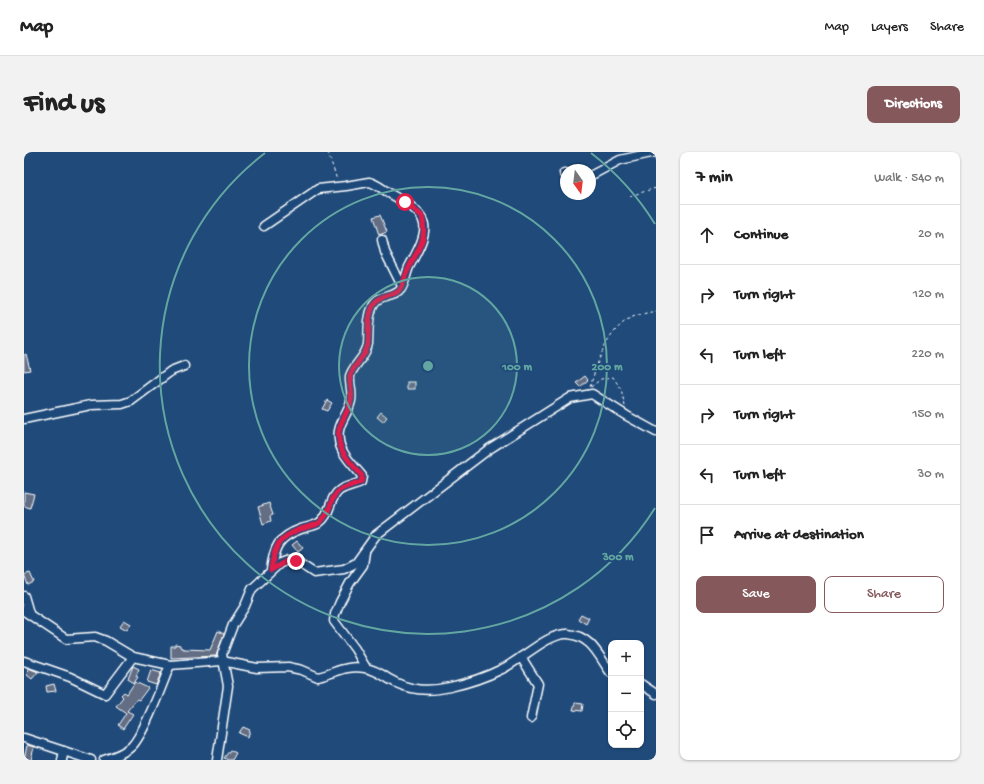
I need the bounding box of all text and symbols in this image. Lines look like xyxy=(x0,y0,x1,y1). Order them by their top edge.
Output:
text: Map xyxy=(20,16,53,39)
text: Map xyxy=(825,19,849,36)
text: Layers xyxy=(871,19,908,36)
text: Share xyxy=(930,19,964,36)
button: Directions xyxy=(867,86,960,123)
text: Find us xyxy=(24,88,104,121)
north arrow xyxy=(560,164,596,200)
text: 7 min xyxy=(696,168,733,188)
text: Walk · 540 m xyxy=(874,171,944,186)
route start xyxy=(396,193,414,211)
icon: ahead xyxy=(696,224,718,246)
text: Continue xyxy=(734,226,788,244)
text: 20 m xyxy=(918,227,944,242)
icon: right xyxy=(696,284,718,306)
text: Turn right xyxy=(734,286,794,304)
text: 120 m xyxy=(913,287,944,302)
icon: left xyxy=(696,344,718,366)
text: Turn left xyxy=(734,346,785,364)
text: 220 m xyxy=(912,347,944,362)
centre of rings xyxy=(421,359,435,373)
text: 100 m xyxy=(501,361,532,375)
text: 200 m xyxy=(592,361,623,375)
icon: right xyxy=(696,404,718,426)
text: Turn right xyxy=(734,406,794,424)
text: 150 m xyxy=(912,407,944,422)
icon: left xyxy=(696,464,718,486)
text: Turn left xyxy=(734,466,785,484)
text: 30 m xyxy=(918,467,944,482)
icon: arrive xyxy=(696,524,718,546)
text: Arrive at destination xyxy=(734,526,864,544)
text: 300 m xyxy=(601,551,634,565)
route end xyxy=(287,552,305,570)
button: Save xyxy=(696,576,816,613)
button: Share xyxy=(824,576,944,613)
map controls xyxy=(608,640,644,748)
button: + xyxy=(608,640,644,676)
button: − xyxy=(608,676,644,712)
button: locate xyxy=(608,712,644,748)

